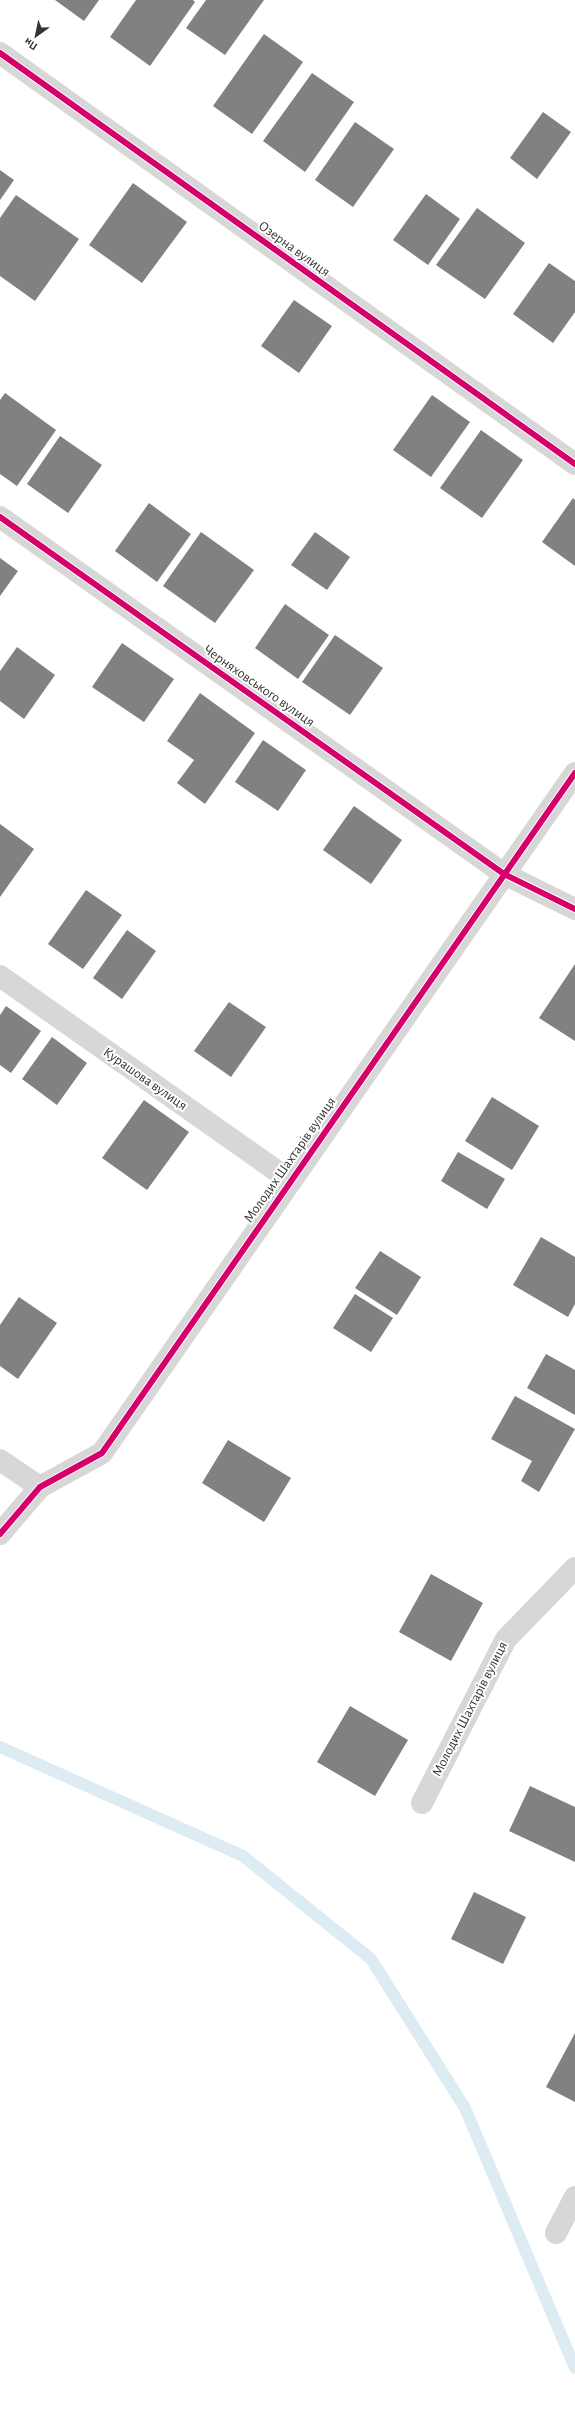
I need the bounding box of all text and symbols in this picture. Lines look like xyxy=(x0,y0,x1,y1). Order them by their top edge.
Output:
north arrow xyxy=(16,16,56,56)
text: Пн xyxy=(22,36,39,52)
street label: Озерна вулиця xyxy=(256,219,332,279)
street label: Черняховського вулиця xyxy=(201,642,317,730)
street label: Курашова вулиця xyxy=(101,1045,189,1113)
street label: Молодих Шахтарів вулиця xyxy=(241,1095,339,1225)
street label: Молодих Шахтарів вулиця xyxy=(430,1639,510,1779)

